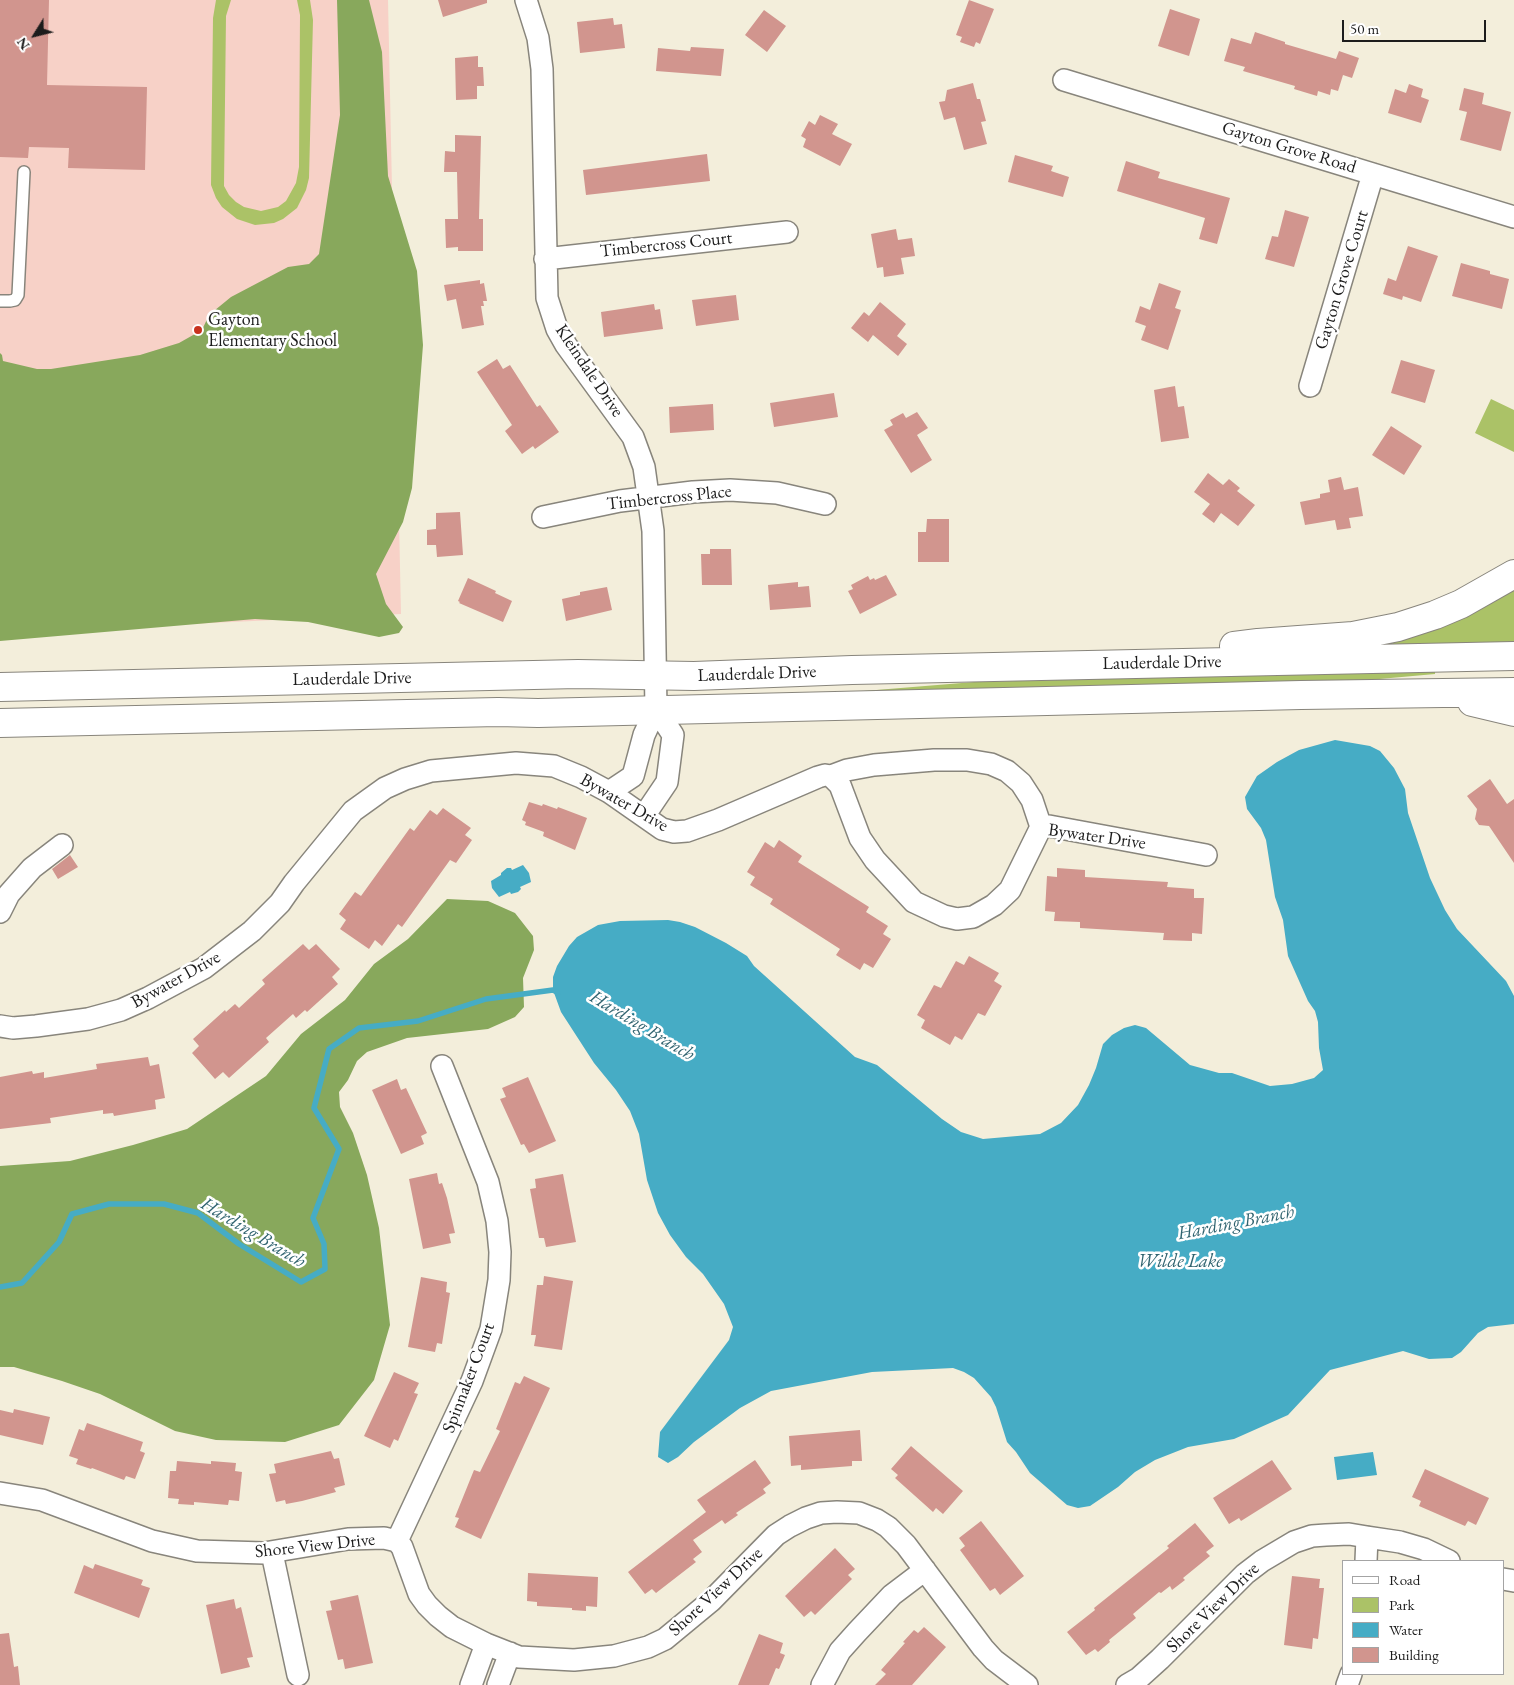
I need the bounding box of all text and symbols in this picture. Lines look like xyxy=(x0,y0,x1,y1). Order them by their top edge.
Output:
north arrow xyxy=(10,10,60,60)
scale bar xyxy=(1344,10,1488,42)
text: 50 m xyxy=(1350,19,1379,38)
text: N xyxy=(12,34,33,54)
street label: Gayton Grove Road xyxy=(1219,117,1359,179)
street label: Gayton Grove Court xyxy=(1311,208,1373,352)
street label: Timbercross Court xyxy=(599,227,733,263)
place label: Gayton Elementary School xyxy=(208,309,337,352)
street label: Kleindale Drive xyxy=(550,321,628,421)
marker: Gayton Elementary School xyxy=(192,324,204,336)
street label: Timbercross Place xyxy=(606,481,732,515)
street label: Lauderdale Drive xyxy=(1102,651,1222,675)
street label: Lauderdale Drive xyxy=(697,661,817,687)
street label: Lauderdale Drive xyxy=(292,667,412,691)
street label: Bywater Drive xyxy=(576,769,672,837)
street label: Bywater Drive xyxy=(1047,819,1147,855)
street label: Bywater Drive xyxy=(128,947,224,1013)
water label: Harding Branch xyxy=(585,986,699,1066)
water label: Harding Branch xyxy=(196,1193,310,1273)
water label: Harding Branch xyxy=(1176,1201,1296,1245)
water label: Wilde Lake xyxy=(1137,1251,1223,1273)
street label: Spinnaker Court xyxy=(438,1320,500,1436)
street label: Shore View Drive xyxy=(254,1529,376,1563)
street label: Shore View Drive xyxy=(664,1543,768,1641)
street label: Shore View Drive xyxy=(1162,1558,1264,1658)
legend xyxy=(1342,1560,1504,1675)
text: Road xyxy=(1389,1570,1420,1589)
text: Park xyxy=(1389,1595,1415,1614)
text: Water xyxy=(1389,1620,1423,1639)
text: Building xyxy=(1389,1645,1439,1664)

